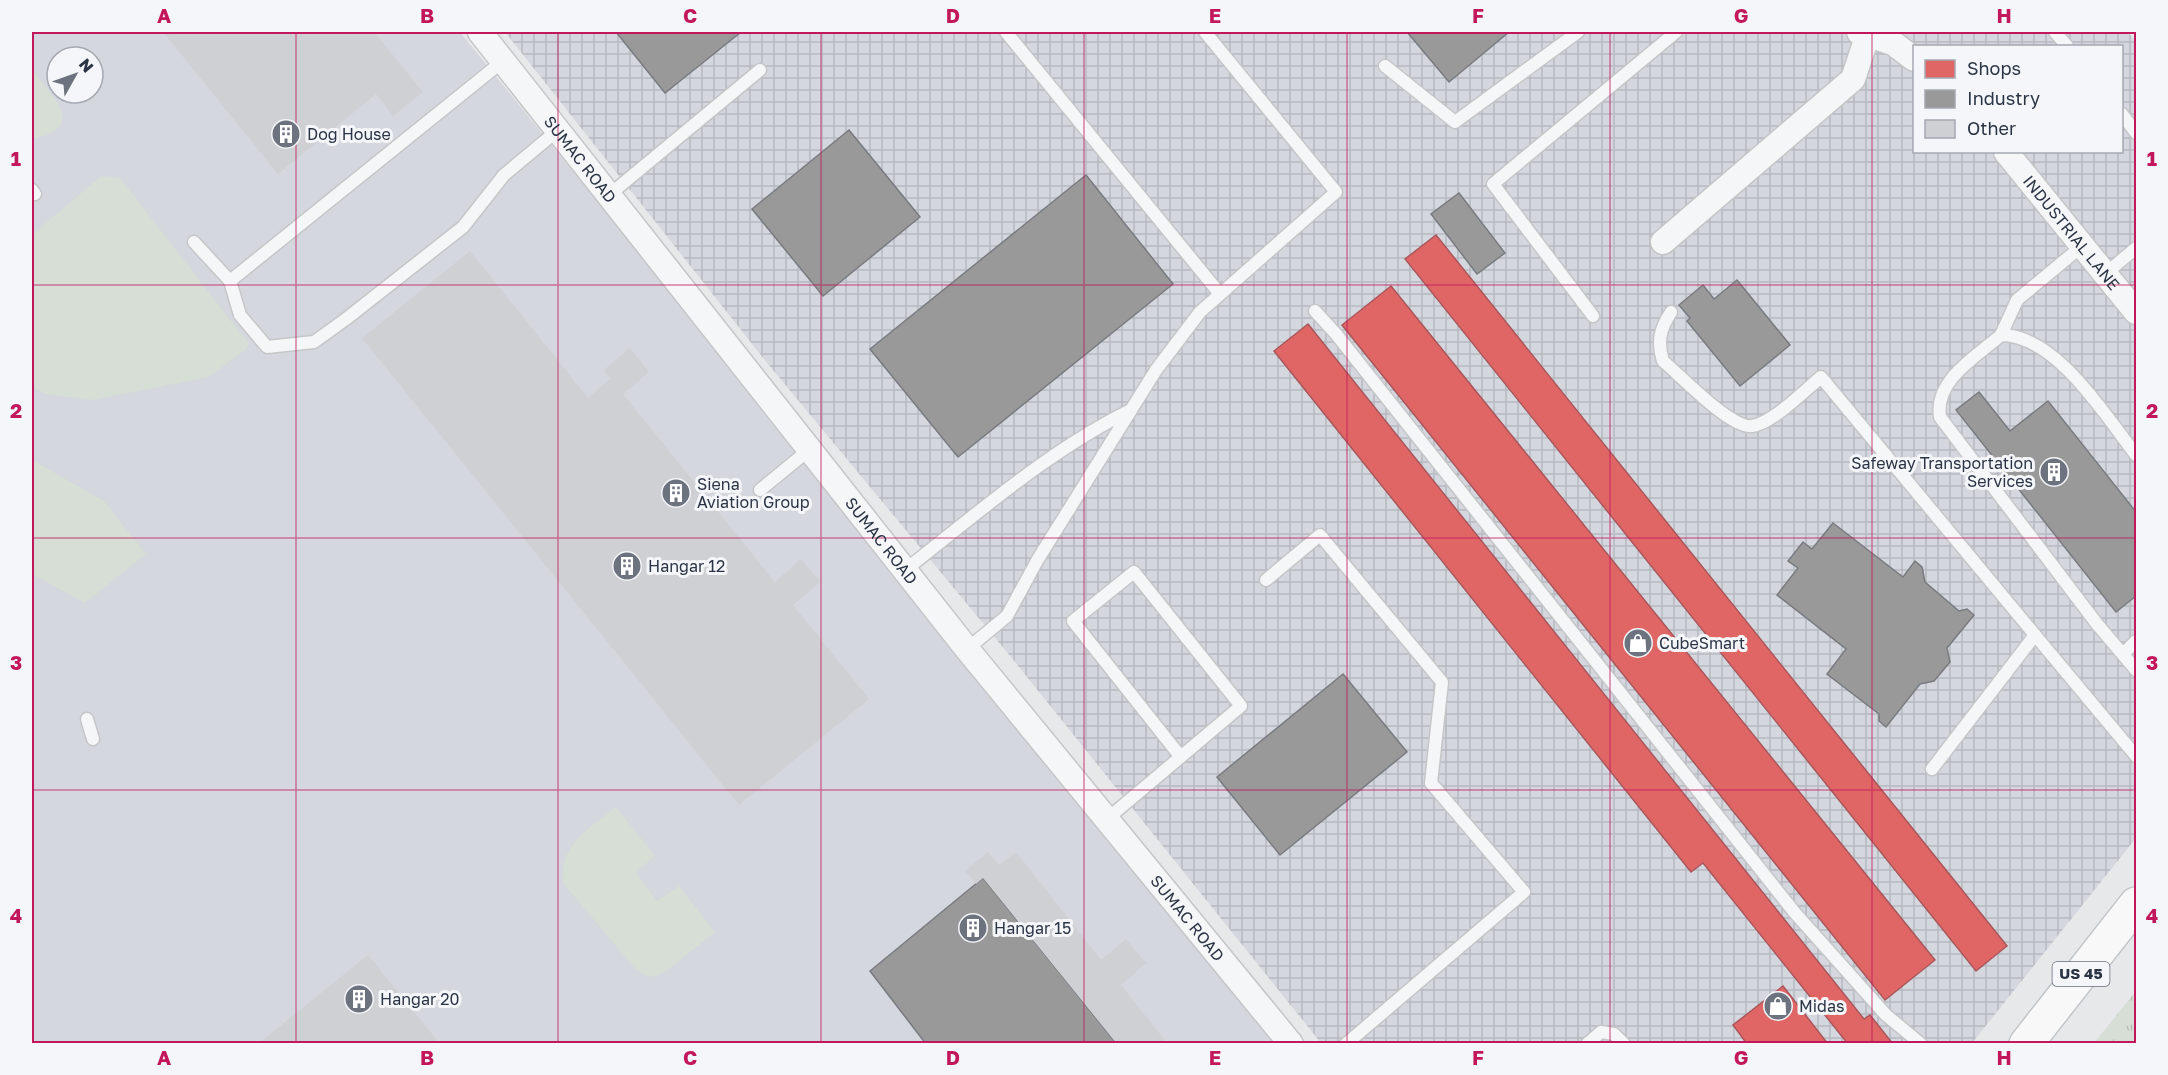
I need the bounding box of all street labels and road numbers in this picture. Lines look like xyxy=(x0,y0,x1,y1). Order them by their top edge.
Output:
street label: SUMAC ROAD xyxy=(540,112,621,207)
street label: INDUSTRIAL LANE xyxy=(2019,171,2124,294)
street label: SUMAC ROAD xyxy=(841,493,922,588)
street label: SUMAC ROAD xyxy=(1147,871,1229,965)
road number: US 45 xyxy=(2052,962,2110,986)

